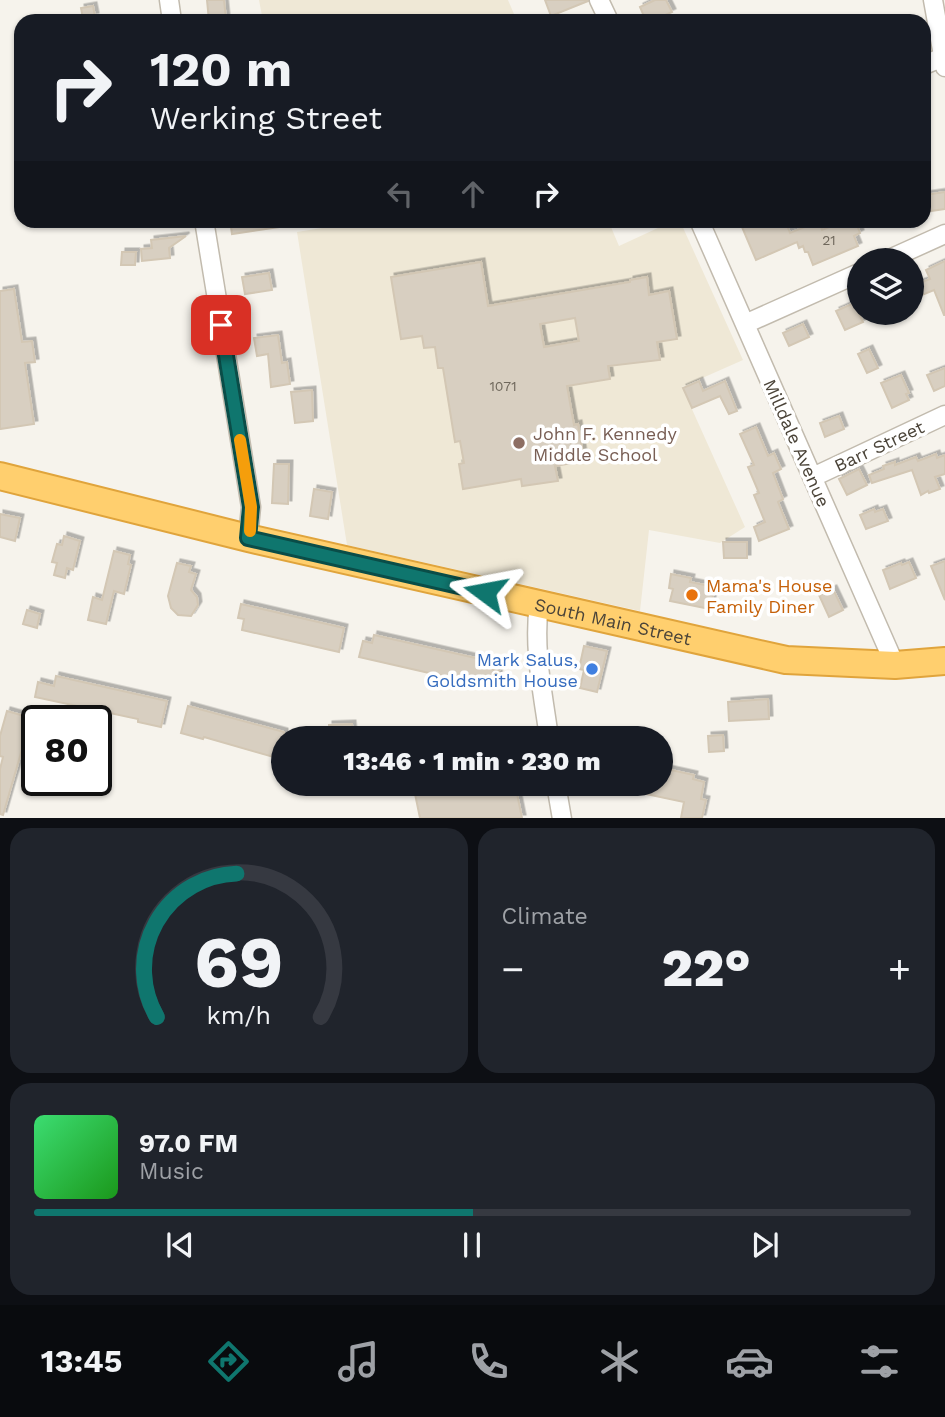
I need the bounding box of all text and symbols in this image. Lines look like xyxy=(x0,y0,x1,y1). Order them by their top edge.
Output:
text: 120 m xyxy=(150,40,292,98)
icon: right xyxy=(35,42,126,133)
text: Werking Street xyxy=(150,99,382,137)
icon: left xyxy=(381,175,419,213)
icon: ahead xyxy=(454,175,492,213)
icon: right xyxy=(527,175,565,213)
house number: 21 xyxy=(822,232,836,248)
map controls xyxy=(847,248,924,325)
button: layers xyxy=(847,248,924,325)
pin xyxy=(191,295,251,355)
icon: arrive xyxy=(202,306,240,344)
street label: Milldale Avenue xyxy=(759,376,835,510)
house number: 1071 xyxy=(489,378,517,394)
street label: Barr Street xyxy=(831,416,928,476)
place label: John F. Kennedy Middle School xyxy=(533,423,678,465)
marker: John F. Kennedy Middle School xyxy=(511,435,527,451)
position arrow xyxy=(448,555,522,629)
place label: Mama's House Family Diner xyxy=(706,575,832,617)
marker: Mama's House Family Diner xyxy=(684,587,700,603)
street label: South Main Street xyxy=(533,593,694,649)
place label: Mark Salus, Goldsmith House xyxy=(426,649,578,691)
marker: Mark Salus, Goldsmith House xyxy=(584,661,600,677)
speed limit sign: 80 xyxy=(21,705,112,796)
text: 13:46 · 1 min · 230 m xyxy=(343,746,601,776)
text: Climate xyxy=(502,903,588,930)
text: 69 xyxy=(194,919,284,1005)
text: 22° xyxy=(662,938,751,999)
text: − xyxy=(502,947,524,991)
text: + xyxy=(888,947,911,991)
text: km/h xyxy=(207,1000,271,1029)
text: 97.0 FM xyxy=(139,1128,238,1158)
text: Music xyxy=(139,1158,204,1185)
icon: previous xyxy=(161,1226,199,1264)
icon: pause xyxy=(453,1226,491,1264)
icon: next xyxy=(746,1226,784,1264)
icon: directions xyxy=(204,1337,253,1386)
icon: music xyxy=(334,1337,383,1386)
icon: phone xyxy=(464,1337,513,1386)
icon: climate xyxy=(595,1337,644,1386)
icon: car xyxy=(725,1337,774,1386)
icon: filters xyxy=(855,1337,904,1386)
text: 13:45 xyxy=(41,1342,122,1380)

